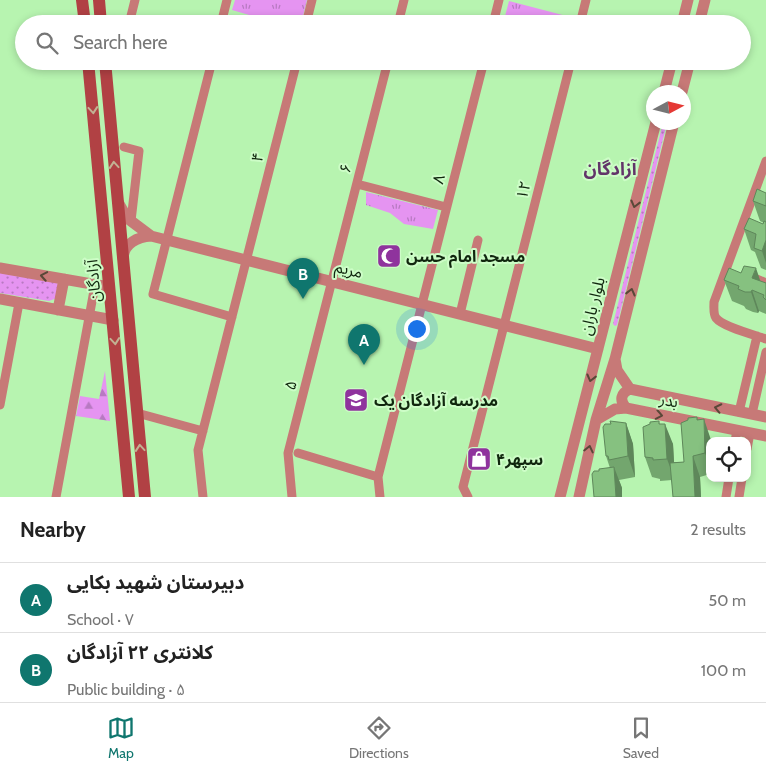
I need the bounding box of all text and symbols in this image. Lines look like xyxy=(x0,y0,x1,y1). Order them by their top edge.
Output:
search box xyxy=(15,15,751,70)
icon: search xyxy=(33,29,61,57)
text: Search here xyxy=(73,31,167,54)
north arrow xyxy=(646,85,691,130)
one-way arrow xyxy=(87,106,98,114)
street label: ۴ xyxy=(247,150,268,164)
district label: آزادگان xyxy=(583,158,638,180)
one-way arrow xyxy=(109,160,120,168)
street label: ۶ xyxy=(335,161,356,175)
street label: ۸ xyxy=(428,172,449,186)
street label: ۱۲ xyxy=(512,179,535,201)
one-way arrow xyxy=(630,199,641,208)
mosque icon: مسجد امام حسن xyxy=(376,243,402,269)
place label: مسجد امام حسن xyxy=(406,247,525,268)
street label: آزادگان xyxy=(82,257,105,303)
street label: مریم xyxy=(332,257,365,285)
pin: B xyxy=(287,258,319,299)
one-way arrow xyxy=(40,271,49,281)
street label: بلوار باران xyxy=(576,275,609,337)
one-way arrow xyxy=(625,288,636,297)
your location xyxy=(404,316,430,342)
pin: A xyxy=(348,324,380,365)
one-way arrow xyxy=(109,338,120,346)
one-way arrow xyxy=(586,373,596,381)
street label: ۵ xyxy=(280,378,301,392)
school or university icon: مدرسه آزادگان یک xyxy=(343,387,369,413)
street label: بدر xyxy=(657,389,680,412)
place label: مدرسه آزادگان یک xyxy=(374,391,498,410)
one-way arrow xyxy=(714,403,723,413)
one-way arrow xyxy=(655,409,663,419)
map controls xyxy=(706,437,751,482)
button: locate xyxy=(706,437,751,482)
one-way arrow xyxy=(135,444,146,452)
one-way arrow xyxy=(583,445,594,454)
shop icon: سپهر۴ xyxy=(466,446,492,472)
place label: سپهر۴ xyxy=(496,450,543,470)
text: Nearby xyxy=(20,517,86,542)
text: 2 results xyxy=(690,520,746,539)
text: دبیرستان شهید بکایی xyxy=(67,571,244,594)
text: A xyxy=(31,591,41,610)
text: 50 m xyxy=(709,591,746,610)
text: School · ۷ xyxy=(67,610,134,629)
text: کلانتری ۲۲ آزادگان xyxy=(67,641,213,664)
text: B xyxy=(31,661,41,680)
text: 100 m xyxy=(701,661,746,680)
text: Public building · ۵ xyxy=(67,680,185,699)
tab: Map xyxy=(107,714,135,762)
tab: Directions xyxy=(349,714,409,762)
tab: Saved xyxy=(623,714,659,762)

